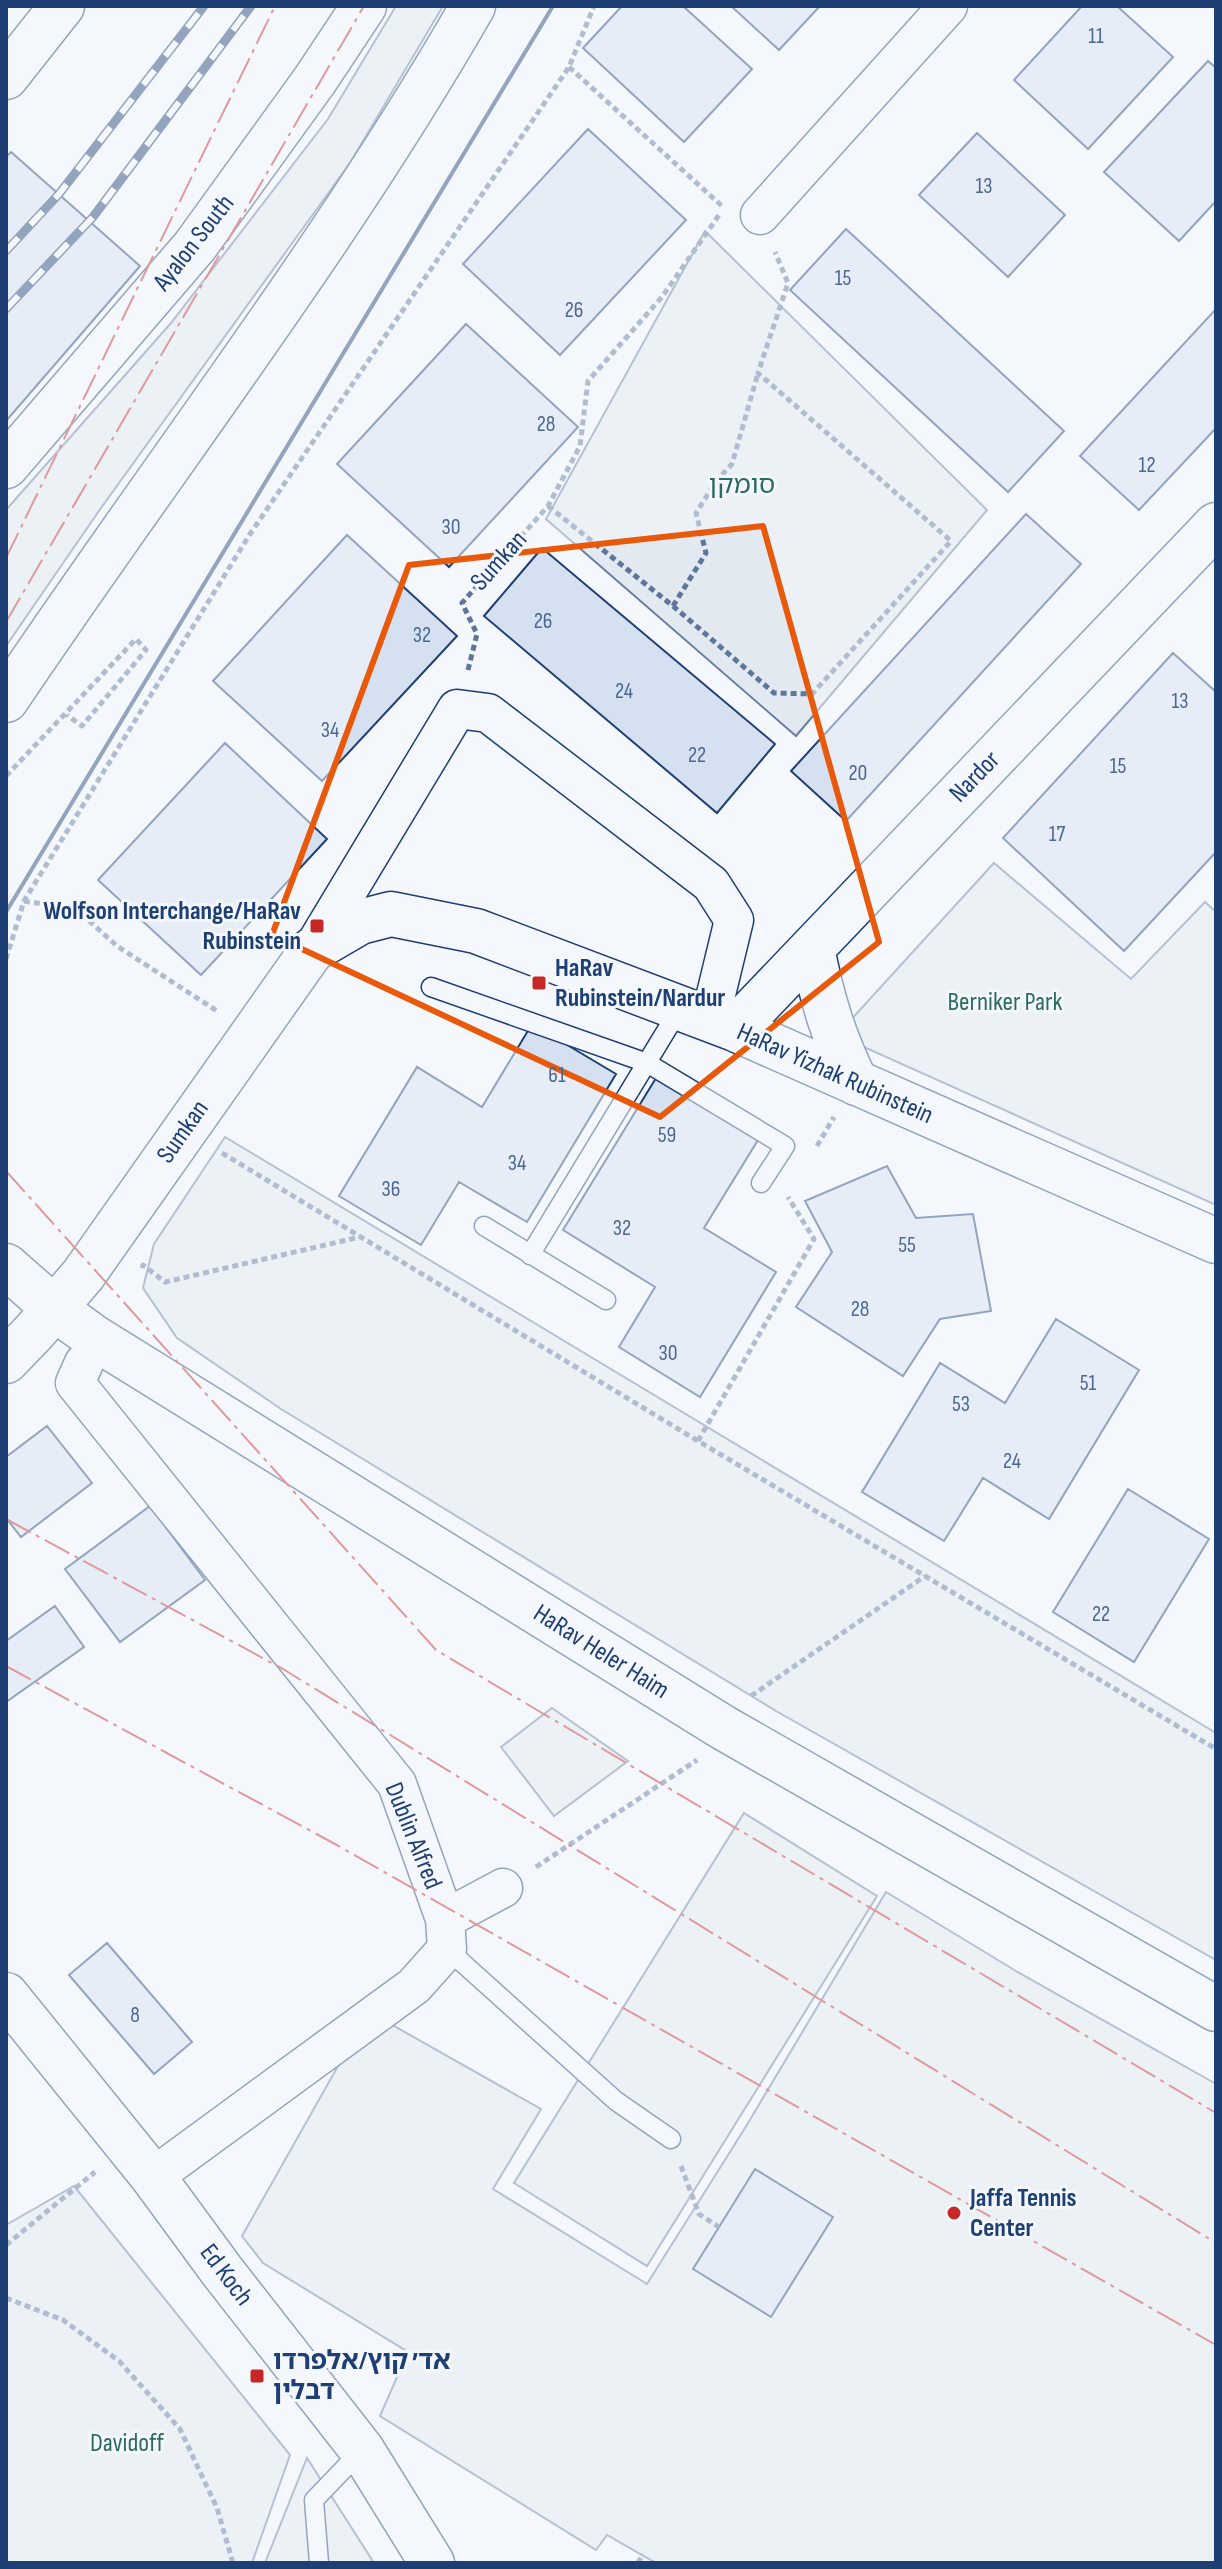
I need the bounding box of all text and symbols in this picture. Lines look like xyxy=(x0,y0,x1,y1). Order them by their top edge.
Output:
house number: 11 xyxy=(1088,23,1104,50)
house number: 13 xyxy=(976,173,992,200)
street label: Ayalon South xyxy=(146,189,241,298)
house number: 15 xyxy=(835,265,851,292)
house number: 26 xyxy=(565,297,583,324)
house number: 28 xyxy=(537,411,555,438)
house number: 12 xyxy=(1138,452,1156,479)
park label: סומקן xyxy=(709,470,775,501)
house number: 30 xyxy=(441,514,461,541)
street label: Sumkan xyxy=(464,525,534,597)
house number: 26 xyxy=(534,608,552,635)
house number: 32 xyxy=(413,622,431,649)
house number: 24 xyxy=(615,678,633,705)
house number: 13 xyxy=(1172,688,1188,715)
house number: 34 xyxy=(321,717,339,744)
house number: 22 xyxy=(688,742,706,769)
street label: Nardor xyxy=(943,744,1007,809)
house number: 15 xyxy=(1110,753,1126,780)
house number: 20 xyxy=(849,760,867,787)
house number: 17 xyxy=(1049,821,1065,848)
place label: Wolfson Interchange/HaRav Rubinstein xyxy=(43,896,301,957)
marker: Wolfson Interchange/HaRav Rubinstein xyxy=(308,917,326,935)
place label: HaRav Rubinstein/Nardur xyxy=(555,953,725,1014)
marker: HaRav Rubinstein/Nardur xyxy=(530,974,548,992)
park label: Berniker Park xyxy=(947,987,1063,1018)
street label: HaRav Yizhak Rubinstein xyxy=(732,1017,938,1131)
house number: 61 xyxy=(548,1062,566,1089)
street label: Sumkan xyxy=(150,1095,216,1169)
house number: 59 xyxy=(658,1122,676,1149)
house number: 34 xyxy=(508,1150,526,1177)
house number: 36 xyxy=(382,1176,400,1203)
house number: 32 xyxy=(613,1215,631,1242)
house number: 55 xyxy=(898,1232,916,1259)
house number: 28 xyxy=(851,1296,869,1323)
house number: 30 xyxy=(658,1340,678,1367)
house number: 51 xyxy=(1080,1370,1097,1397)
house number: 53 xyxy=(952,1391,970,1418)
house number: 24 xyxy=(1003,1448,1021,1475)
street label: HaRav Heler Haim xyxy=(527,1598,675,1706)
house number: 22 xyxy=(1092,1601,1110,1628)
street label: Dublin Alfred xyxy=(378,1778,448,1894)
house number: 8 xyxy=(130,2002,140,2029)
place label: Jaffa Tennis Center xyxy=(969,2183,1077,2244)
marker: Jaffa Tennis Center xyxy=(945,2204,963,2222)
street label: Ed Koch xyxy=(193,2238,259,2312)
place label: אד׳ קוץ/אלפרדו דבלין xyxy=(273,2346,451,2407)
marker: אד׳ קוץ/אלפרדו דבלין xyxy=(248,2367,266,2385)
park label: Davidoff xyxy=(90,2428,164,2459)

